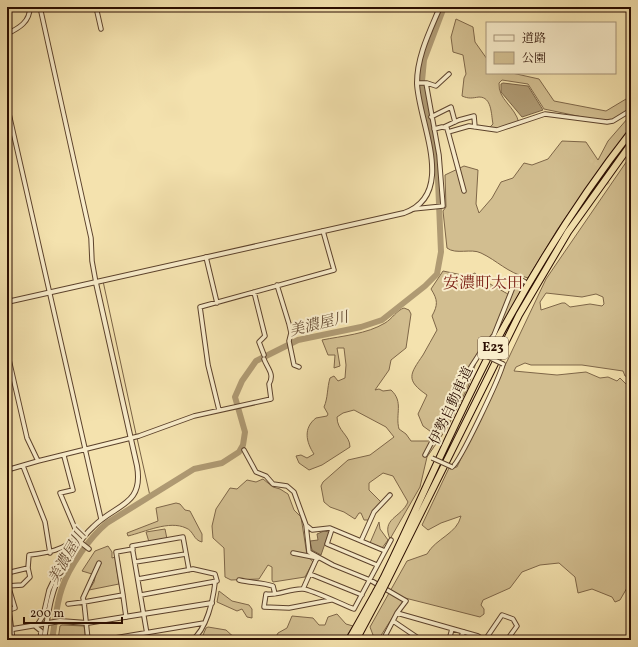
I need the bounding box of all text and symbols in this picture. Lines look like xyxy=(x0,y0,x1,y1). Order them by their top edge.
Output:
legend xyxy=(486,22,616,74)
text: 道路 xyxy=(522,31,546,47)
text: 公園 xyxy=(522,51,546,67)
district label: 安濃町太田 xyxy=(443,273,523,295)
water label: 美濃屋川 xyxy=(287,307,353,342)
road number: E23 xyxy=(478,337,508,359)
street label: 伊勢自動車道 xyxy=(426,364,478,448)
water label: 美濃屋川 xyxy=(44,524,93,588)
scale bar xyxy=(24,599,122,625)
text: 200 m xyxy=(30,606,64,622)

